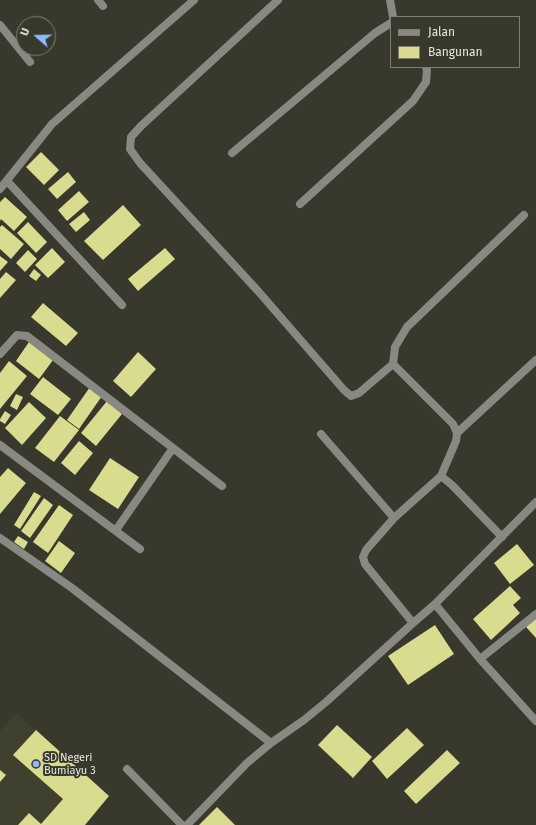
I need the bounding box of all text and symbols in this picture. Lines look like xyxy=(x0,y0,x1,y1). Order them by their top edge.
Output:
north arrow xyxy=(16,16,56,56)
legend xyxy=(390,16,520,68)
text: Jalan xyxy=(428,25,455,39)
text: U xyxy=(18,26,33,38)
text: Bangunan xyxy=(428,45,483,59)
place label: SD Negeri Bumiayu 3 xyxy=(44,751,96,777)
marker: SD Negeri Bumiayu 3 xyxy=(31,759,41,769)

